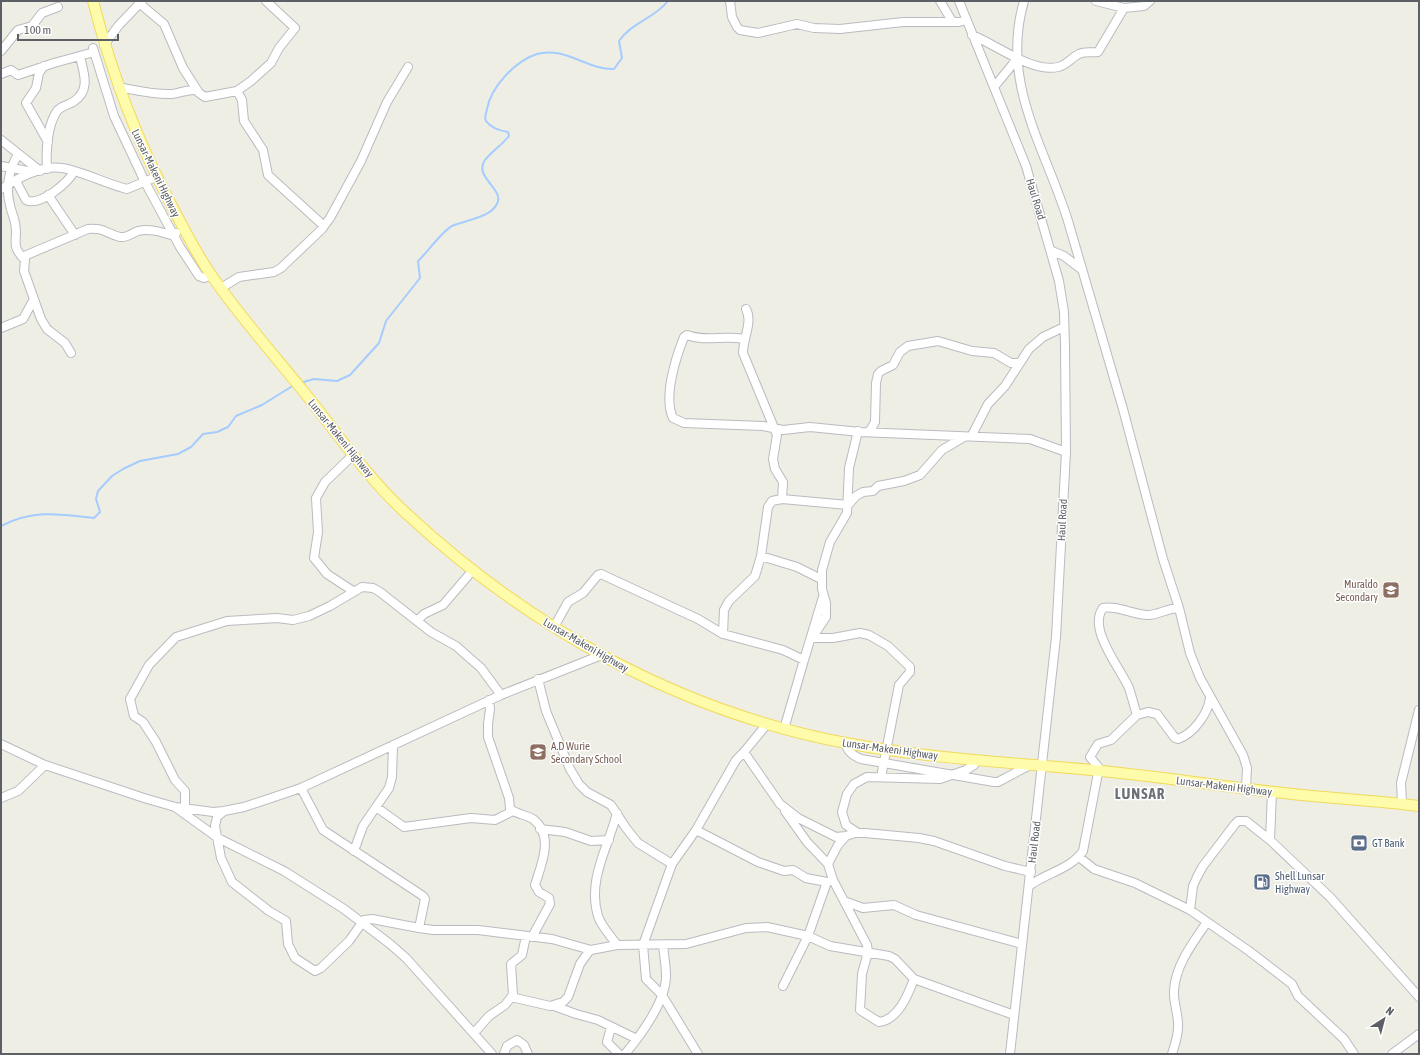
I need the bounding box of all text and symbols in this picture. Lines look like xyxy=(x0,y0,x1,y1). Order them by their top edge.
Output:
scale bar xyxy=(18,16,118,42)
text: 100 m xyxy=(24,23,51,37)
street label: Lunsar-Makeni Highway xyxy=(129,127,183,219)
street label: Haul Road xyxy=(1024,177,1048,221)
street label: Lunsar-Makeni Highway xyxy=(306,397,376,480)
street label: Haul Road xyxy=(1055,499,1069,541)
place label: Muraldo Secondary xyxy=(1336,578,1378,603)
school or university icon: Muraldo Secondary xyxy=(1381,580,1401,600)
street label: Lunsar-Makeni Highway xyxy=(541,616,631,675)
street label: Lunsar-Makeni Highway xyxy=(841,736,939,762)
place label: A.D Wurie Secondary School xyxy=(551,740,622,765)
school or university icon: A.D Wurie Secondary School xyxy=(528,742,548,762)
street label: Lunsar-Makeni Highway xyxy=(1175,774,1273,798)
district label: LUNSAR xyxy=(1115,785,1165,802)
street label: Haul Road xyxy=(1025,820,1043,864)
bank icon: GT Bank xyxy=(1349,833,1369,853)
place label: GT Bank xyxy=(1372,837,1405,849)
place label: Shell Lunsar Highway xyxy=(1275,870,1325,895)
fuel station icon: Shell Lunsar Highway xyxy=(1252,872,1272,892)
north arrow xyxy=(1364,999,1404,1039)
text: N xyxy=(1384,1004,1396,1018)

